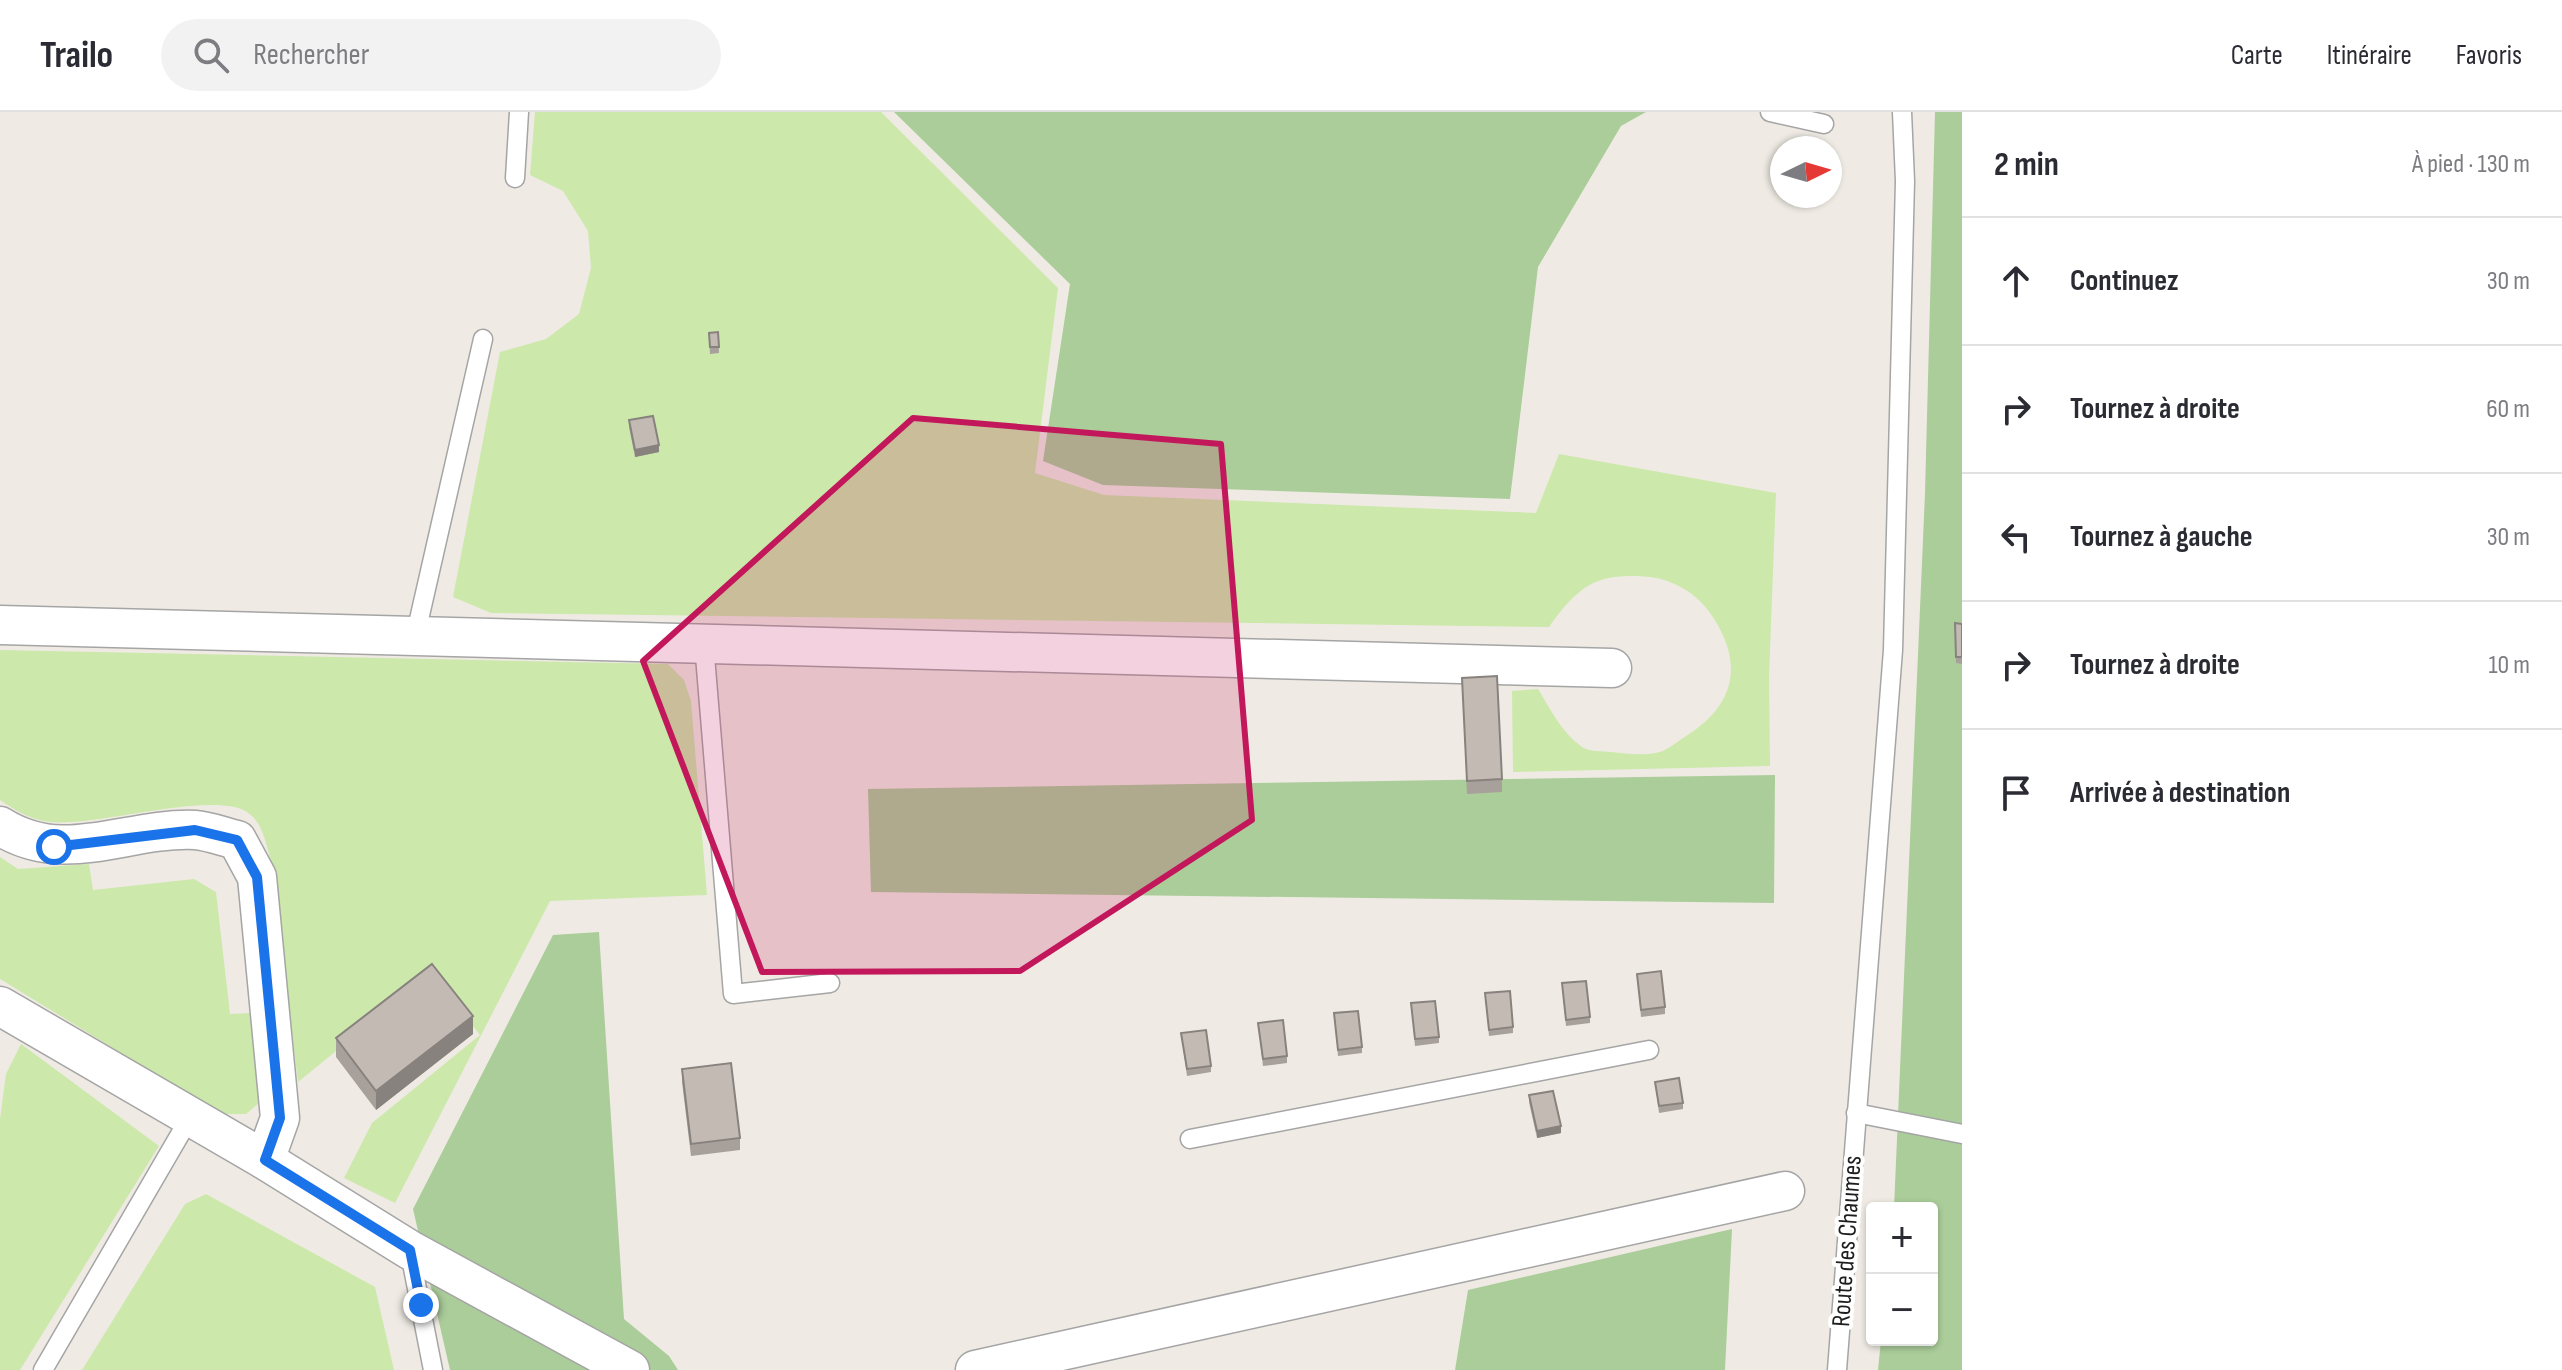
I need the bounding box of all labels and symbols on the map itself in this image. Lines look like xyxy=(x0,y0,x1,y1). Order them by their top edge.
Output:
north arrow xyxy=(1770,136,1842,208)
route start xyxy=(36,829,72,865)
street label: Route des Chaumes xyxy=(1826,1154,1869,1328)
route end xyxy=(403,1287,439,1323)

